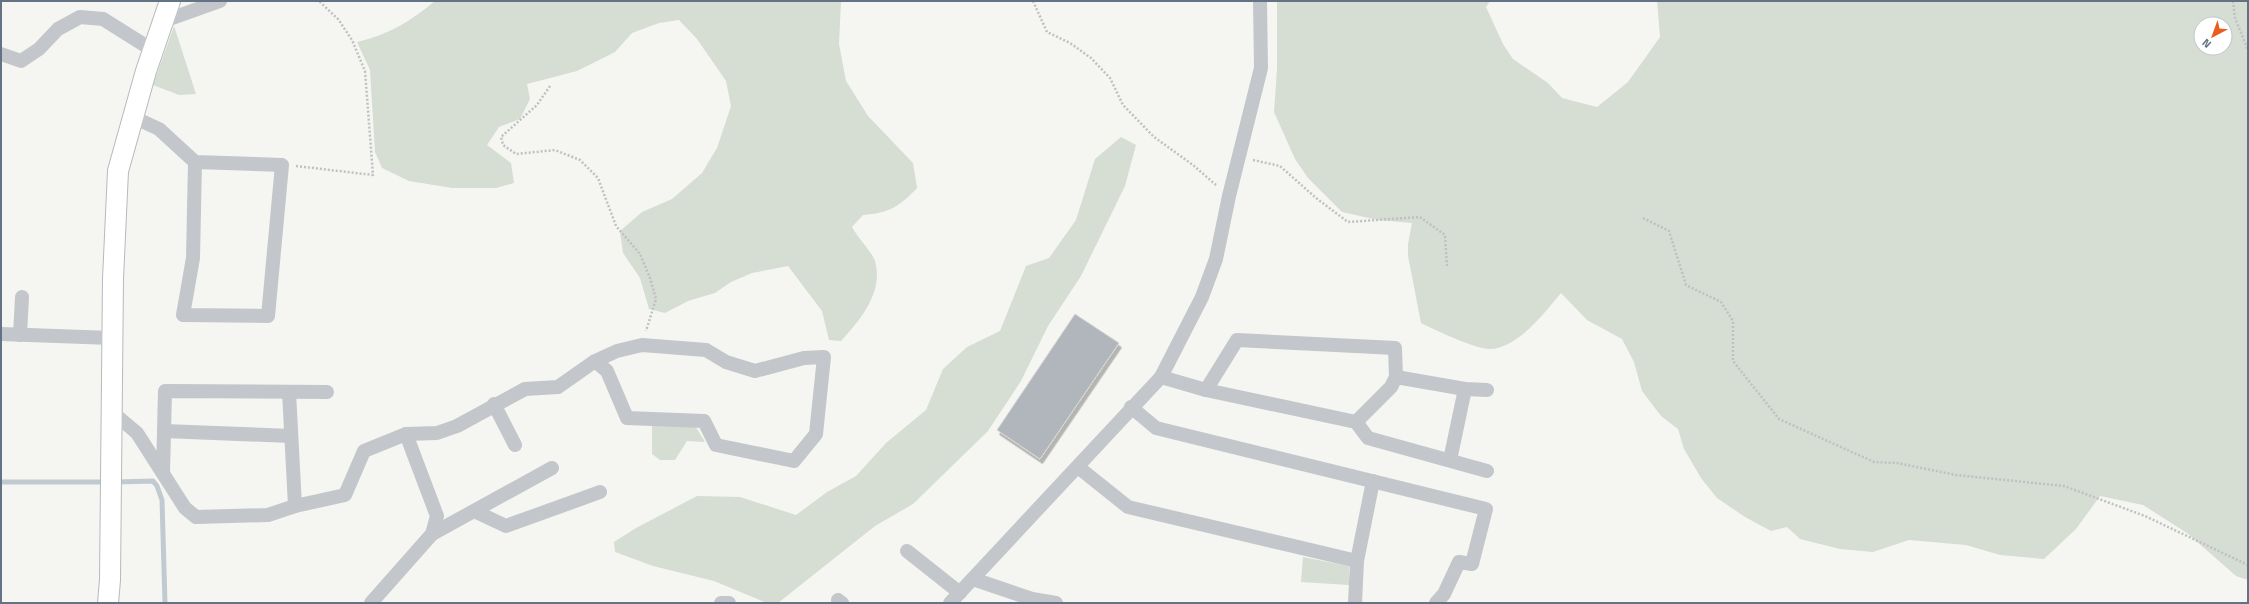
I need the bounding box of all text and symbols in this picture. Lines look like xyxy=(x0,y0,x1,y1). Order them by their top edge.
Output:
north arrow xyxy=(2193,16,2233,56)
text: N xyxy=(2198,35,2215,52)

